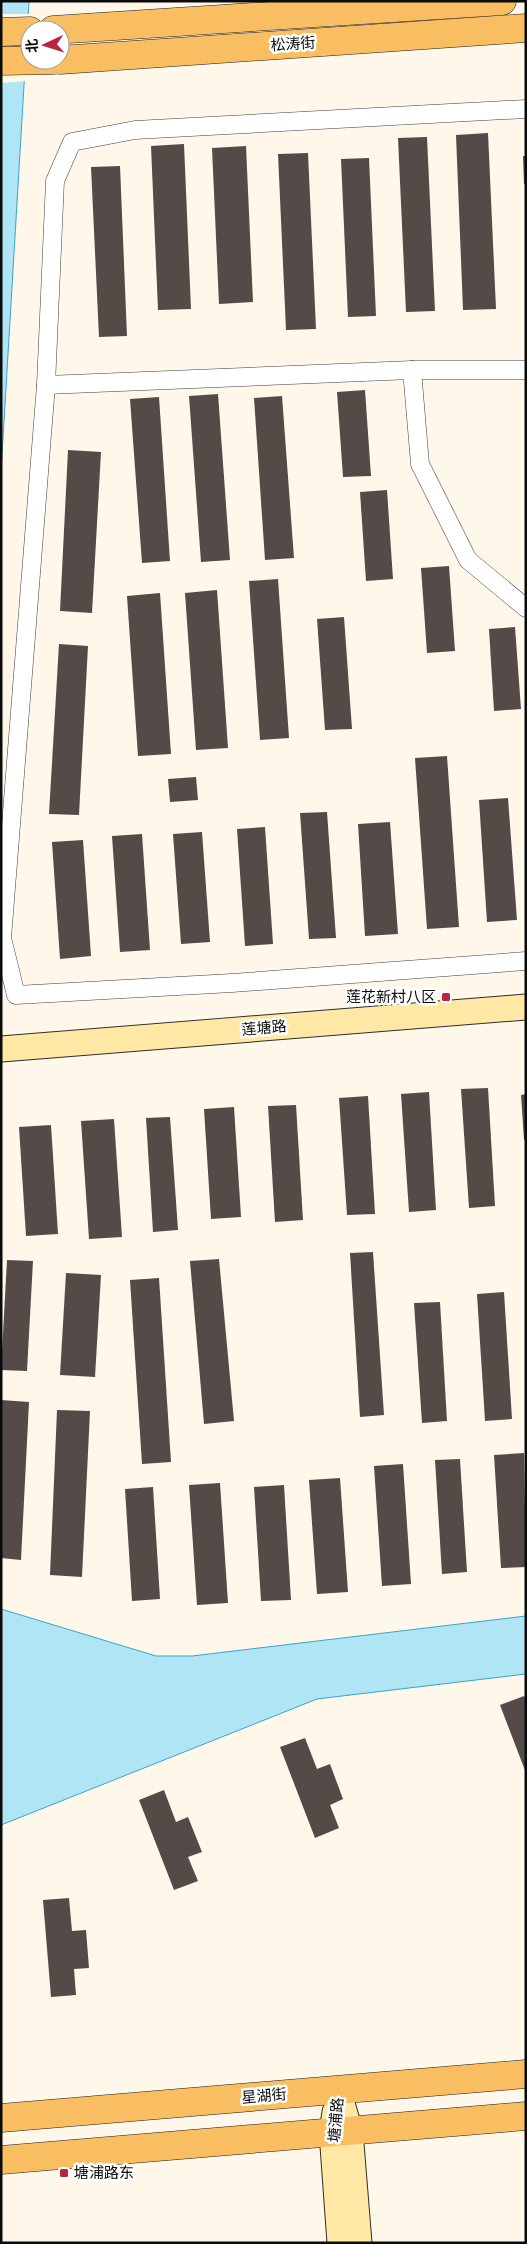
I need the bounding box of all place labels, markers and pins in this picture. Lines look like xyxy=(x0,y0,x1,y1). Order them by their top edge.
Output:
place label: 莲花新村八区 xyxy=(346,986,436,1007)
marker: 莲花新村八区 xyxy=(440,991,452,1003)
place label: 塘浦路东 xyxy=(74,2162,134,2183)
marker: 塘浦路东 xyxy=(58,2167,70,2179)

